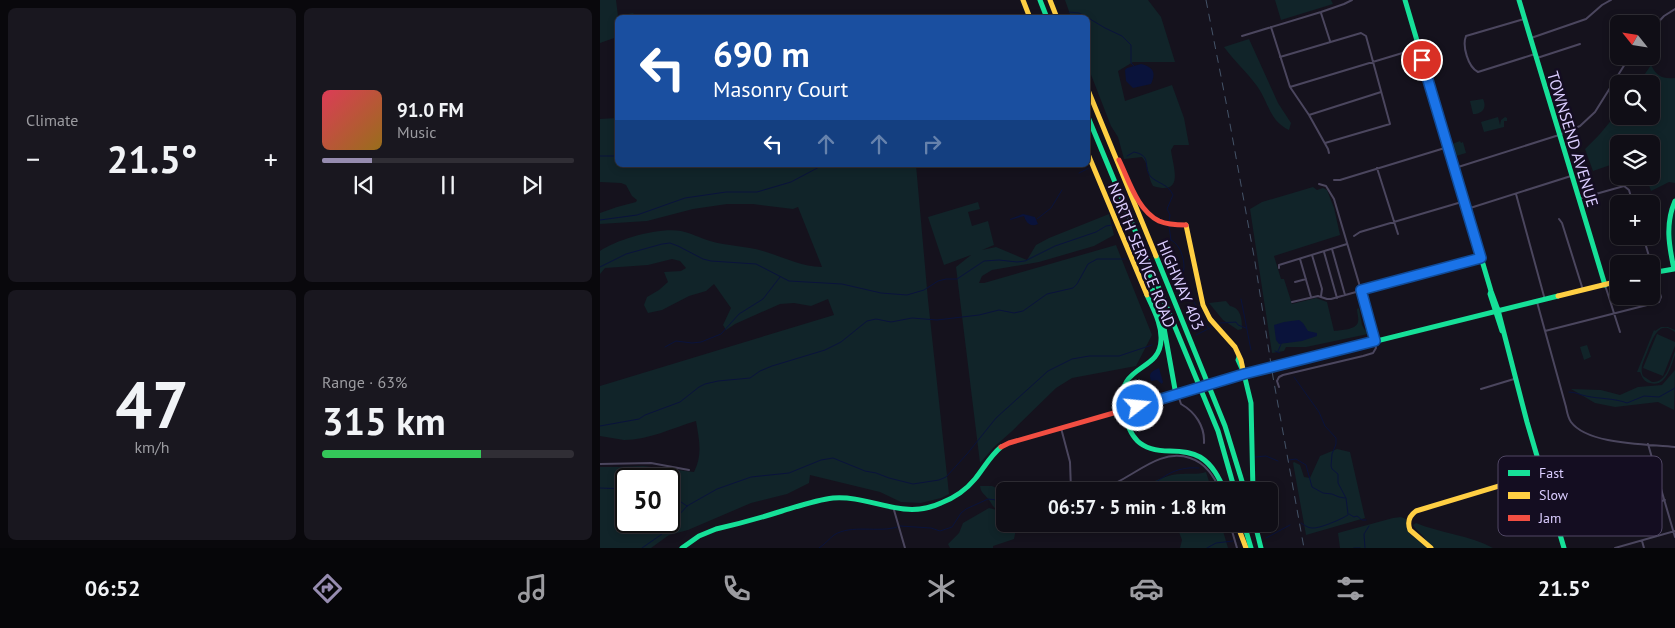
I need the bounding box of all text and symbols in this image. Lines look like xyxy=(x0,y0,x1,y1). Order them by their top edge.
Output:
north arrow xyxy=(1610,15,1660,65)
map controls xyxy=(1610,15,1660,305)
text: 690 m xyxy=(713,31,810,77)
icon: left xyxy=(630,35,695,100)
pin xyxy=(1401,39,1443,81)
icon: arrive xyxy=(1408,46,1436,74)
street label: TOWNSEND AVENUE xyxy=(1543,69,1603,209)
text: Masonry Court xyxy=(713,75,848,103)
button: search xyxy=(1610,75,1660,125)
text: 91.0 FM xyxy=(397,98,464,122)
text: Climate xyxy=(26,110,78,130)
text: Music xyxy=(397,122,437,142)
icon: left xyxy=(759,130,787,158)
icon: ahead xyxy=(812,130,840,158)
icon: ahead xyxy=(865,130,893,158)
icon: right xyxy=(918,130,946,158)
text: 21.5° xyxy=(107,134,197,183)
button: layers xyxy=(1610,135,1660,185)
text: − xyxy=(26,140,40,177)
text: + xyxy=(264,140,278,177)
icon: previous xyxy=(350,171,378,199)
icon: pause xyxy=(434,171,462,199)
icon: next xyxy=(518,171,546,199)
street label: NORTH SERVICE ROAD xyxy=(1104,179,1180,331)
button: + xyxy=(1610,195,1660,245)
street label: HIGHWAY 403 xyxy=(1153,237,1209,333)
button: − xyxy=(1610,255,1660,305)
text: 47 xyxy=(115,362,189,446)
text: Range · 63% xyxy=(322,372,407,392)
position arrow xyxy=(1111,379,1163,431)
text: 315 km xyxy=(322,396,446,445)
text: km/h xyxy=(134,437,170,457)
legend xyxy=(1498,456,1662,536)
text: Fast xyxy=(1539,464,1564,482)
speed limit sign: 50 xyxy=(615,468,680,533)
text: Slow xyxy=(1539,486,1569,504)
text: 06:57 · 5 min · 1.8 km xyxy=(1048,495,1226,519)
text: Jam xyxy=(1538,509,1561,527)
icon: directions xyxy=(310,571,345,606)
icon: music xyxy=(515,571,550,606)
icon: phone xyxy=(719,571,754,606)
icon: climate xyxy=(924,571,959,606)
icon: car xyxy=(1129,571,1164,606)
icon: filters xyxy=(1333,571,1368,606)
text: 06:52 xyxy=(85,574,141,602)
text: 21.5° xyxy=(1538,574,1590,602)

